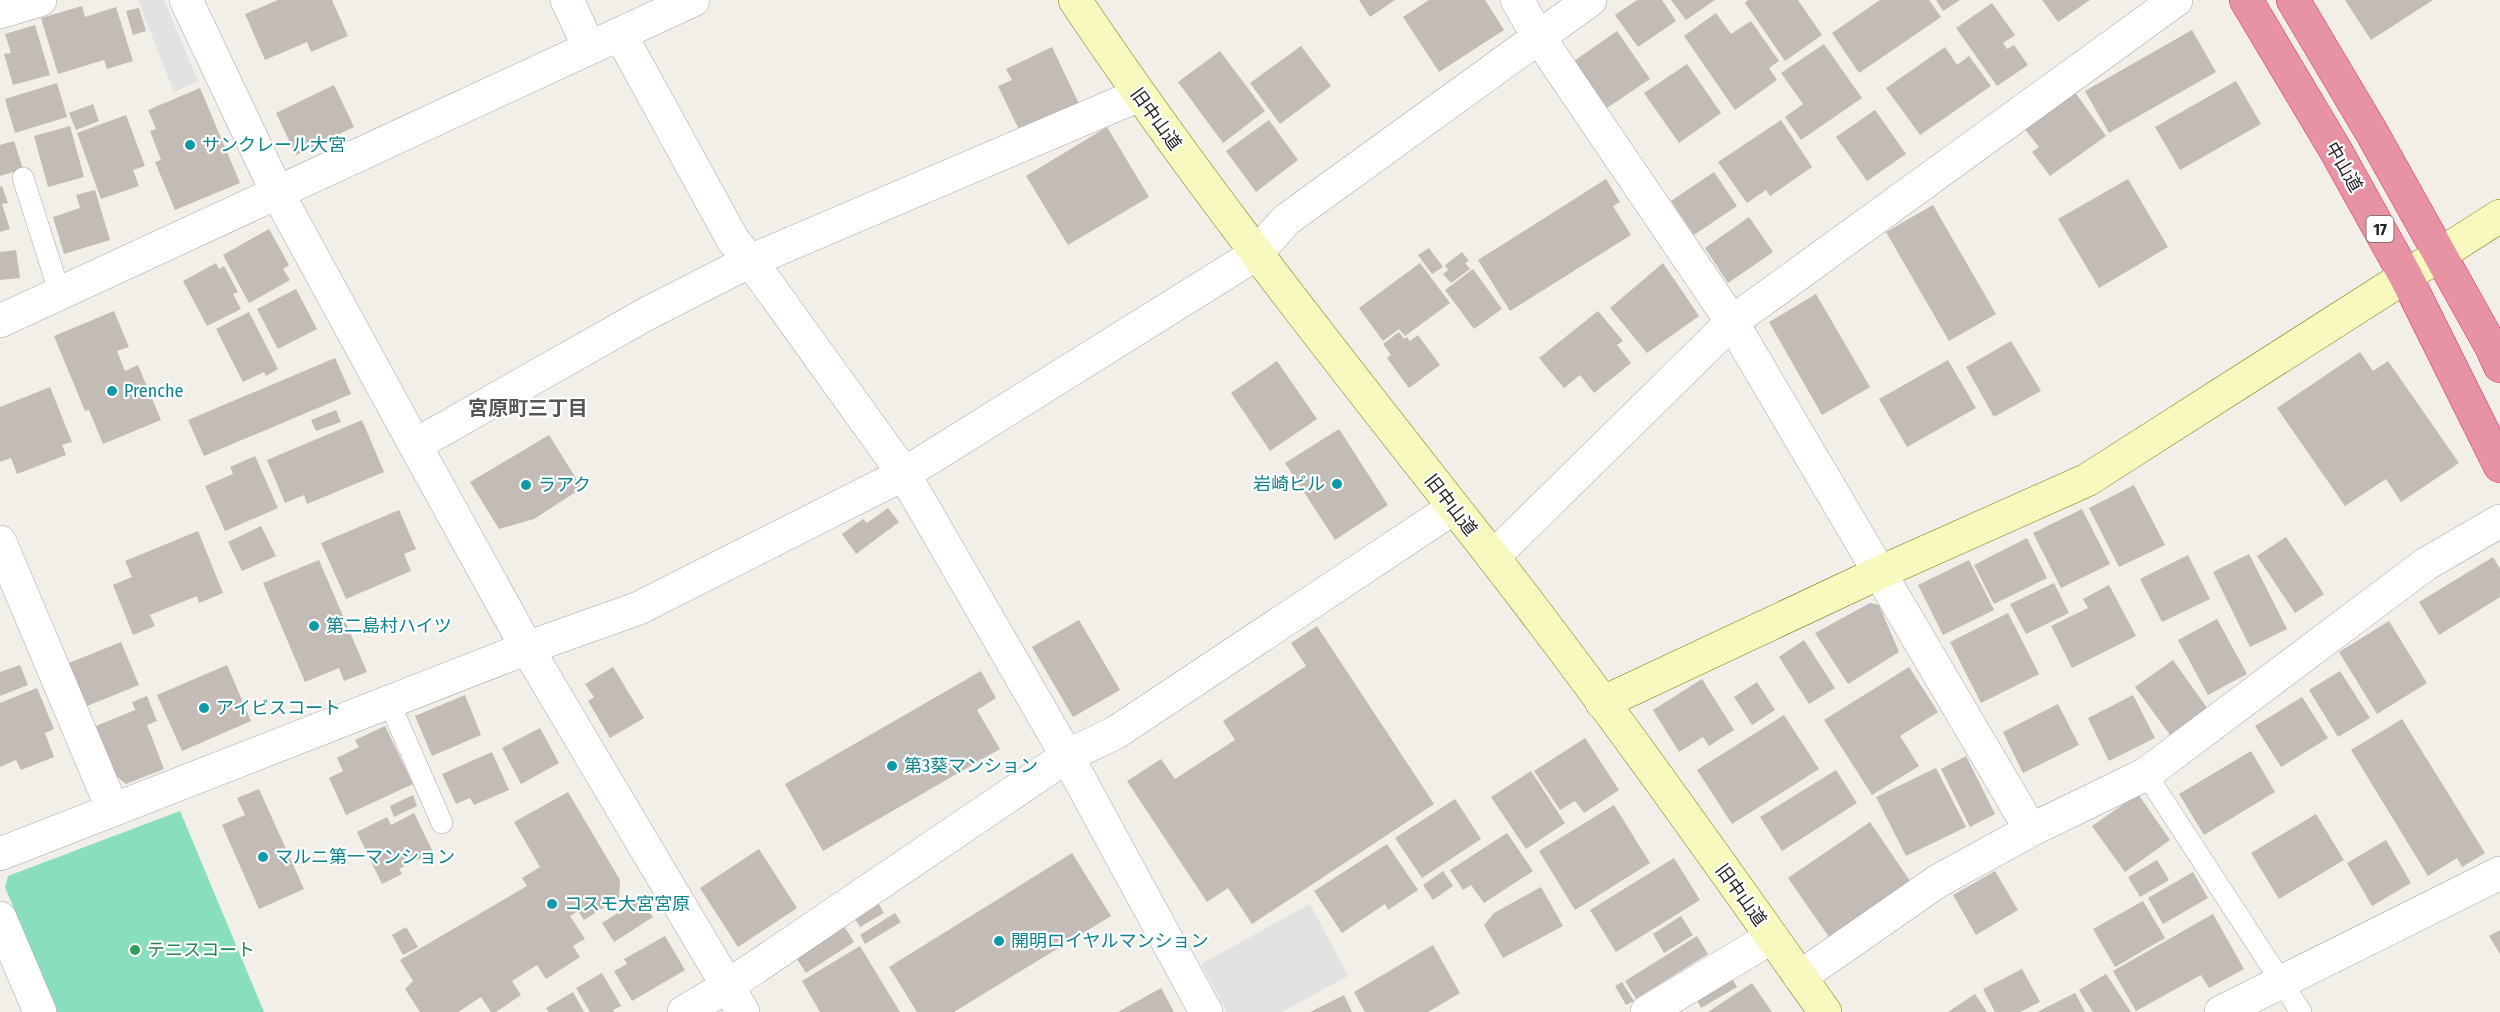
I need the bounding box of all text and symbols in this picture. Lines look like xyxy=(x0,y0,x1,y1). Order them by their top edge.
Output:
street label: 旧中山道 xyxy=(1126,83,1186,155)
place label: サンクレール大宮 xyxy=(202,134,346,156)
marker: サンクレール大宮 xyxy=(183,138,197,152)
street label: 中山道 xyxy=(2321,138,2367,196)
road number: 17 xyxy=(2366,216,2394,242)
place label: Prenche xyxy=(124,380,183,402)
marker: Prenche xyxy=(105,384,119,398)
district label: 宮原町三丁目 xyxy=(468,396,588,420)
street label: 旧中山道 xyxy=(1420,470,1482,540)
place label: 岩崎ビル xyxy=(1253,473,1325,495)
place label: ラアク xyxy=(538,474,591,496)
marker: 岩崎ビル xyxy=(1330,477,1344,491)
marker: ラアク xyxy=(519,478,533,492)
place label: 第二島村ハイツ xyxy=(326,615,452,637)
marker: 第二島村ハイツ xyxy=(307,619,321,633)
place label: アイビスコート xyxy=(216,697,341,719)
marker: アイビスコート xyxy=(197,701,211,715)
place label: 第3葵マンション xyxy=(904,755,1038,777)
marker: 第3葵マンション xyxy=(885,759,899,773)
place label: マルニ第一マンション xyxy=(275,846,455,868)
marker: マルニ第一マンション xyxy=(256,850,270,864)
street label: 旧中山道 xyxy=(1711,859,1771,931)
place label: コスモ大宮宮原 xyxy=(564,893,690,915)
marker: コスモ大宮宮原 xyxy=(545,897,559,911)
place label: 開明ロイヤルマンション xyxy=(1011,930,1208,952)
marker: 開明ロイヤルマンション xyxy=(992,934,1006,948)
place label: テニスコート xyxy=(147,939,255,961)
marker: テニスコート xyxy=(128,943,142,957)

